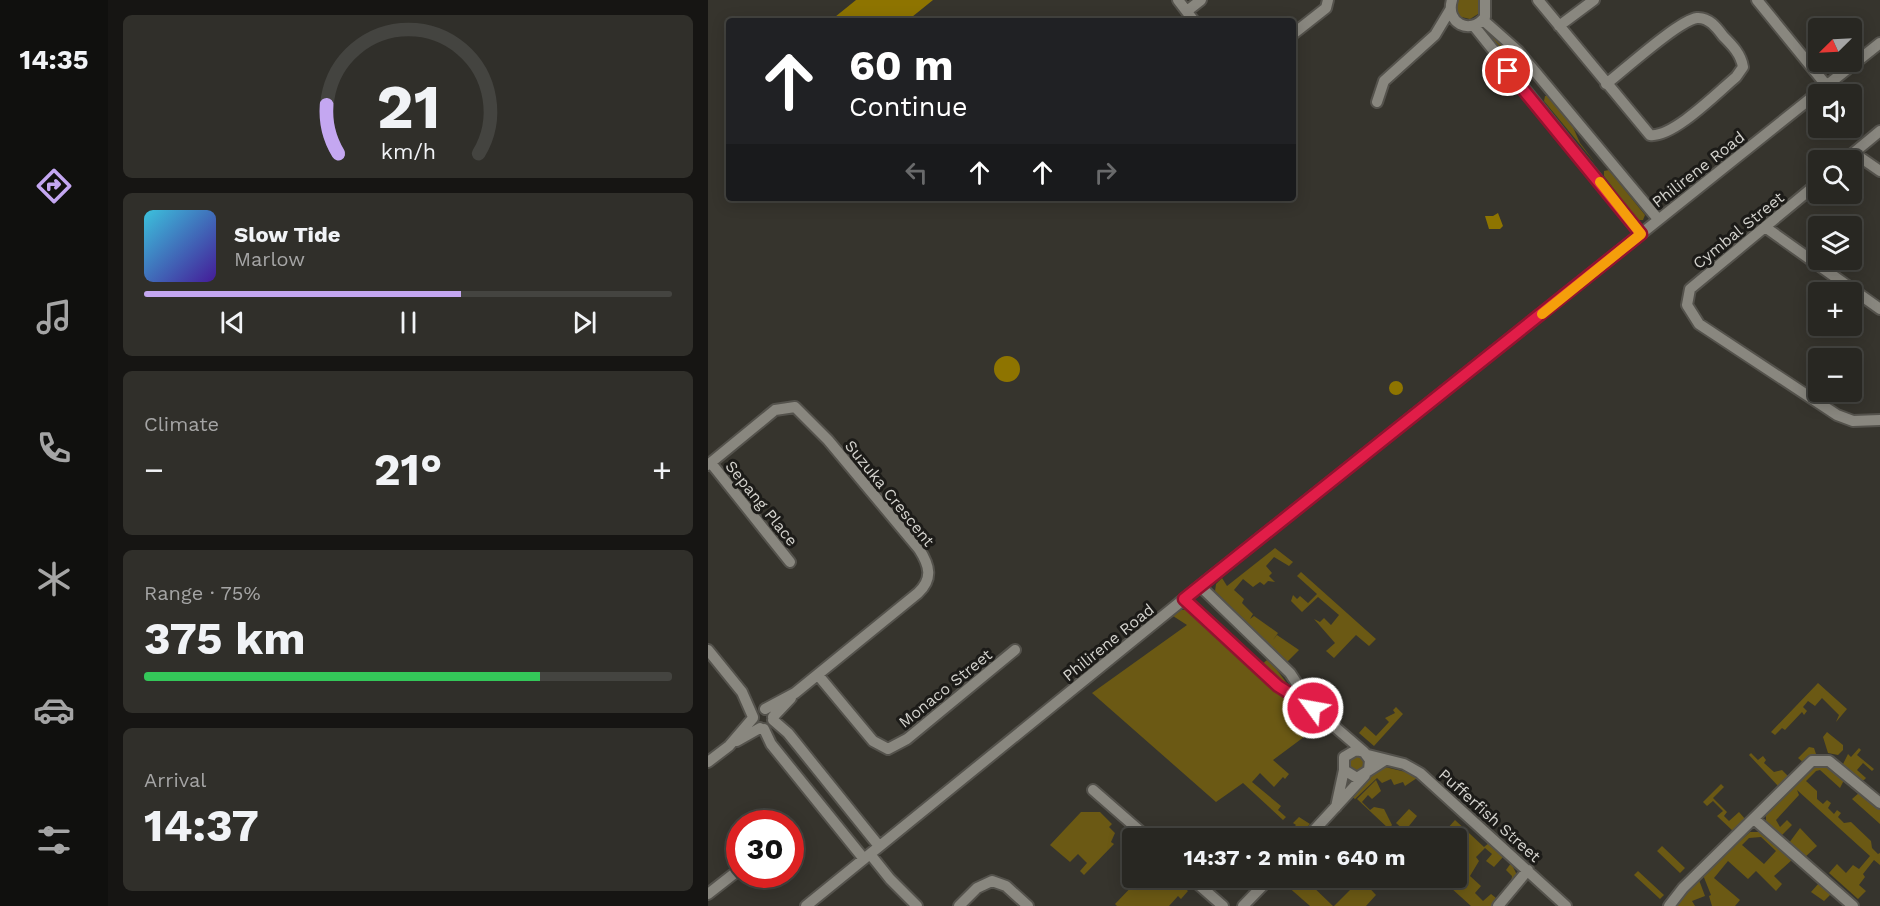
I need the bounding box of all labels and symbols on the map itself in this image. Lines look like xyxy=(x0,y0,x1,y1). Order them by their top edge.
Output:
north arrow xyxy=(1808,18,1862,72)
pin xyxy=(1482,45,1533,96)
street label: Philirene Road xyxy=(1648,127,1748,211)
street label: Cymbal Street xyxy=(1689,188,1788,273)
street label: Suzuka Crescent xyxy=(841,436,938,550)
street label: Sepang Place xyxy=(721,457,802,550)
street label: Philirene Road xyxy=(1059,600,1158,685)
street label: Monaco Street xyxy=(895,645,996,732)
position arrow xyxy=(1281,676,1345,740)
street label: Pufferfish Street xyxy=(1435,765,1545,866)
speed limit sign: 30 xyxy=(726,810,804,888)

